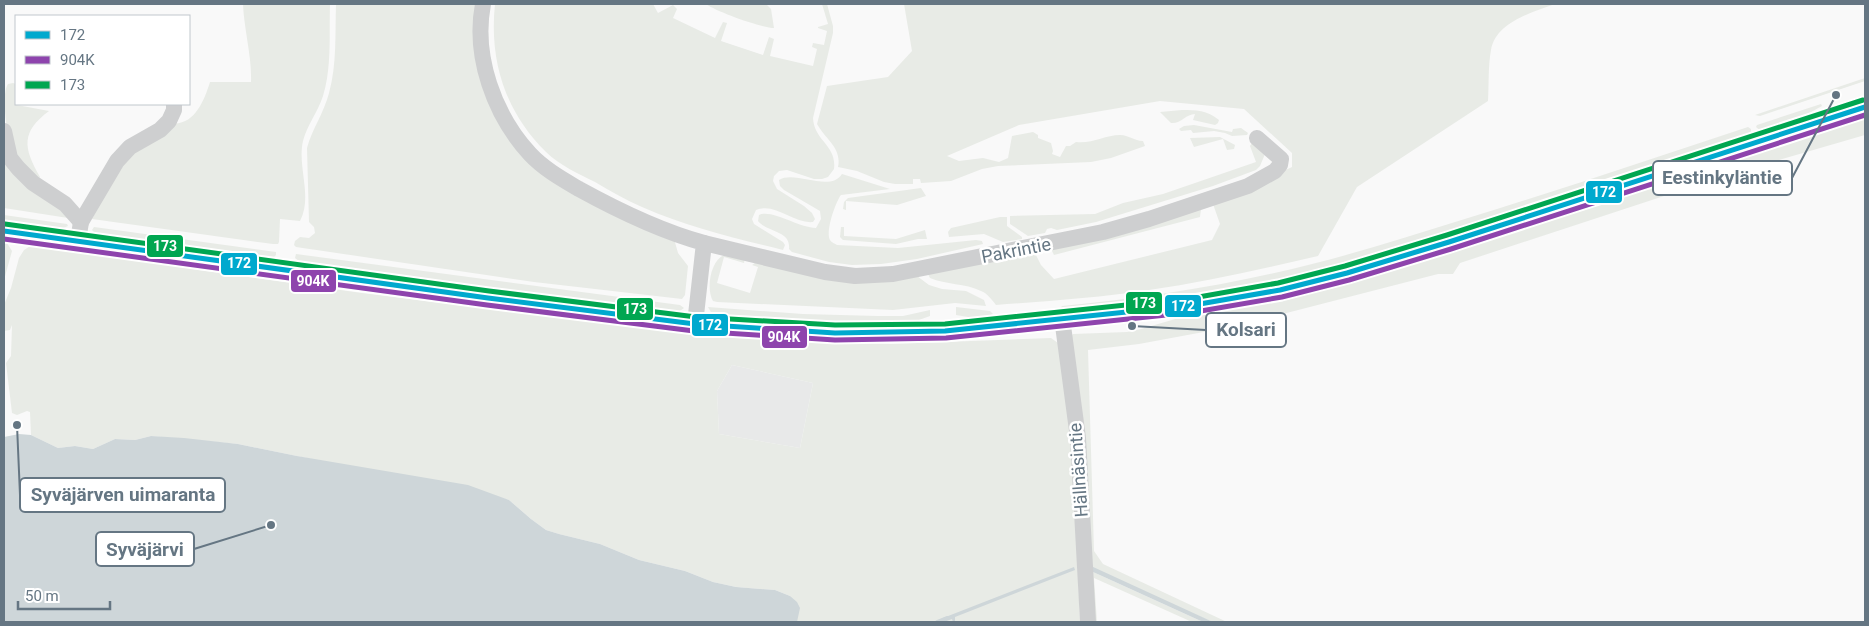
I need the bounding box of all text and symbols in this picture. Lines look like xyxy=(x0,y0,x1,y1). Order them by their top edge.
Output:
legend xyxy=(15,15,190,105)
text: 172 xyxy=(60,26,85,44)
text: 904K xyxy=(60,51,95,69)
text: 173 xyxy=(60,76,85,94)
callout: Eestinkyläntie xyxy=(1653,161,1792,195)
text: Eestinkyläntie xyxy=(1662,166,1782,189)
line badge: 172 xyxy=(1585,180,1623,204)
text: 172 xyxy=(1592,184,1616,200)
street label: Pakrintie xyxy=(979,233,1053,267)
line badge: 173 xyxy=(146,234,184,258)
text: 173 xyxy=(153,238,177,254)
line badge: 172 xyxy=(220,252,258,276)
text: 172 xyxy=(227,255,251,271)
line badge: 904K xyxy=(290,269,337,293)
text: 904K xyxy=(297,273,330,289)
line badge: 173 xyxy=(1125,291,1163,315)
line badge: 172 xyxy=(1164,294,1202,318)
text: 173 xyxy=(1132,295,1156,311)
line badge: 173 xyxy=(616,297,654,321)
text: 172 xyxy=(1171,298,1195,314)
text: 173 xyxy=(623,301,647,317)
line badge: 172 xyxy=(691,313,729,337)
callout: Kolsari xyxy=(1206,313,1286,347)
text: 172 xyxy=(698,317,722,333)
text: Kolsari xyxy=(1216,318,1276,341)
line badge: 904K xyxy=(761,325,808,349)
text: 904K xyxy=(768,329,801,345)
street label: Hällnäsintie xyxy=(1064,422,1092,518)
callout: Syväjärven uimaranta xyxy=(20,478,225,512)
text: Syväjärven uimaranta xyxy=(31,483,215,506)
callout: Syväjärvi xyxy=(96,532,194,566)
text: Syväjärvi xyxy=(106,538,184,561)
scale bar xyxy=(18,578,110,610)
text: 50 m xyxy=(25,587,59,605)

